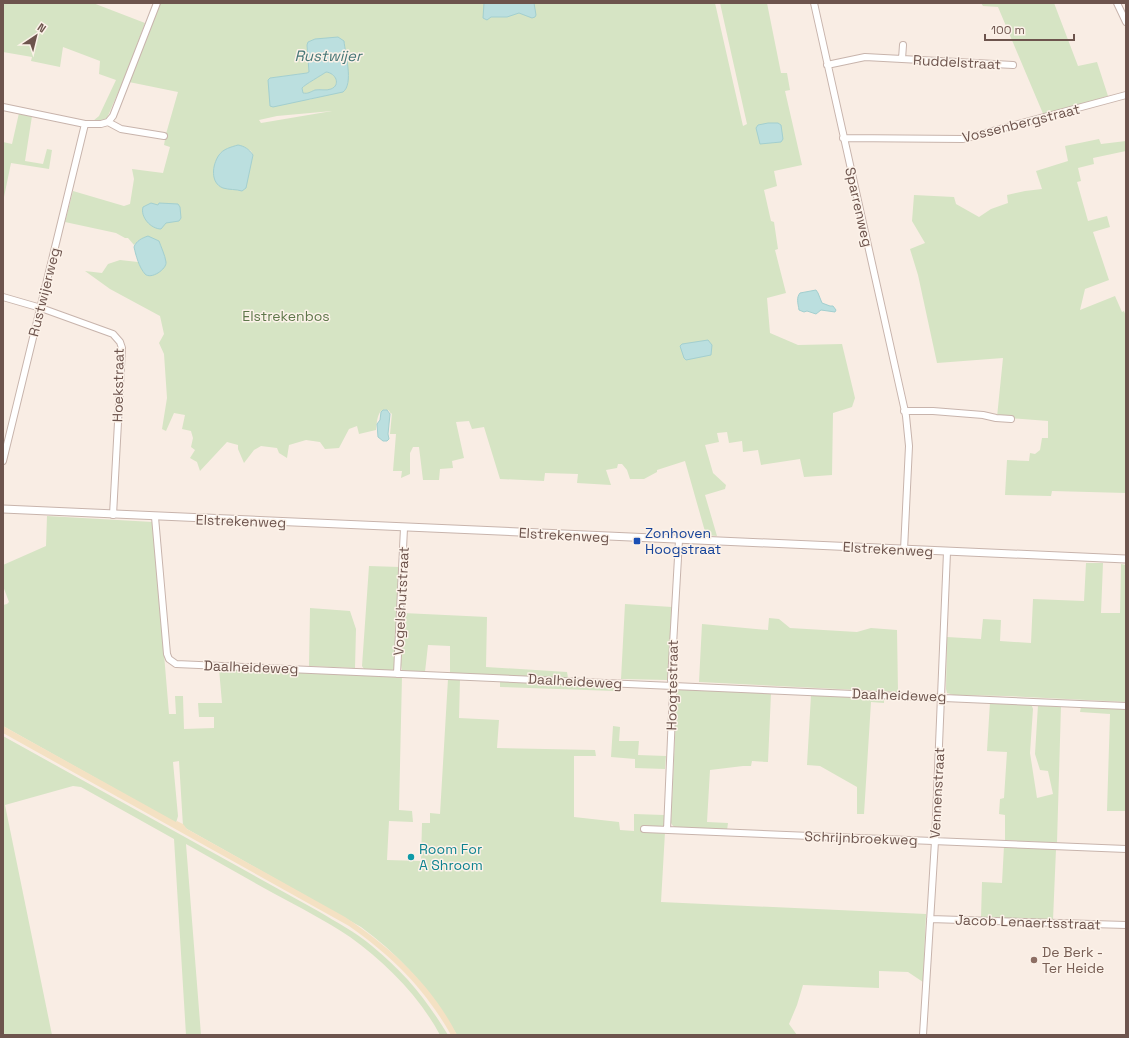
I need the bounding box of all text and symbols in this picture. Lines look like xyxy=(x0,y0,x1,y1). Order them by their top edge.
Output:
north arrow xyxy=(16,16,56,56)
scale bar xyxy=(985,16,1074,42)
text: N xyxy=(35,20,49,36)
text: 100 m xyxy=(991,22,1025,38)
water label: Rustwijer xyxy=(294,46,363,65)
street label: Ruddelstraat xyxy=(913,51,1001,73)
street label: Vossenbergstraat xyxy=(960,100,1082,146)
street label: Sparrenweg xyxy=(841,165,877,249)
street label: Rustwijerweg xyxy=(24,246,64,338)
park label: Elstrekenbos xyxy=(242,307,330,325)
street label: Hoekstraat xyxy=(108,348,128,422)
street label: Elstrekenweg xyxy=(195,510,287,532)
street label: Elstrekenweg xyxy=(518,524,610,546)
place label: Zonhoven Hoogstraat xyxy=(645,524,721,558)
marker: Zonhoven Hoogstraat xyxy=(632,536,642,546)
street label: Elstrekenweg xyxy=(842,538,934,560)
street label: Vogelshutstraat xyxy=(389,546,413,656)
street label: Hoogtestraat xyxy=(662,639,682,731)
street label: Daalheideweg xyxy=(203,656,299,678)
street label: Daalheideweg xyxy=(527,670,623,692)
street label: Daalheideweg xyxy=(851,684,947,706)
street label: Vennenstraat xyxy=(926,747,948,839)
street label: Schrijnbroekweg xyxy=(804,827,918,849)
place label: Room For A Shroom xyxy=(419,840,483,874)
marker: Room For A Shroom xyxy=(406,852,416,862)
street label: Jacob Lenaertsstraat xyxy=(955,910,1101,934)
place label: De Berk - Ter Heide xyxy=(1042,943,1104,977)
marker: De Berk - Ter Heide xyxy=(1029,955,1039,965)

